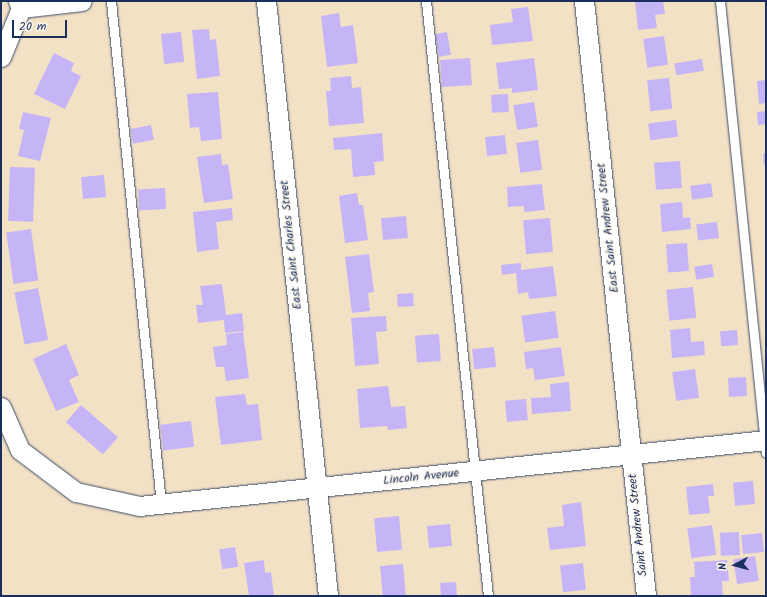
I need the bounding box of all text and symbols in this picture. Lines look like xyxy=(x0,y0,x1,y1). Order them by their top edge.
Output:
scale bar xyxy=(14,12,69,38)
text: 20 m xyxy=(19,17,46,36)
street label: East Saint Andrew Street xyxy=(594,162,622,294)
street label: East Saint Charles Street xyxy=(277,180,305,310)
street label: Lincoln Avenue xyxy=(382,466,460,488)
street label: Saint Andrew Street xyxy=(625,473,651,577)
north arrow xyxy=(715,545,755,585)
text: N xyxy=(714,562,732,571)

